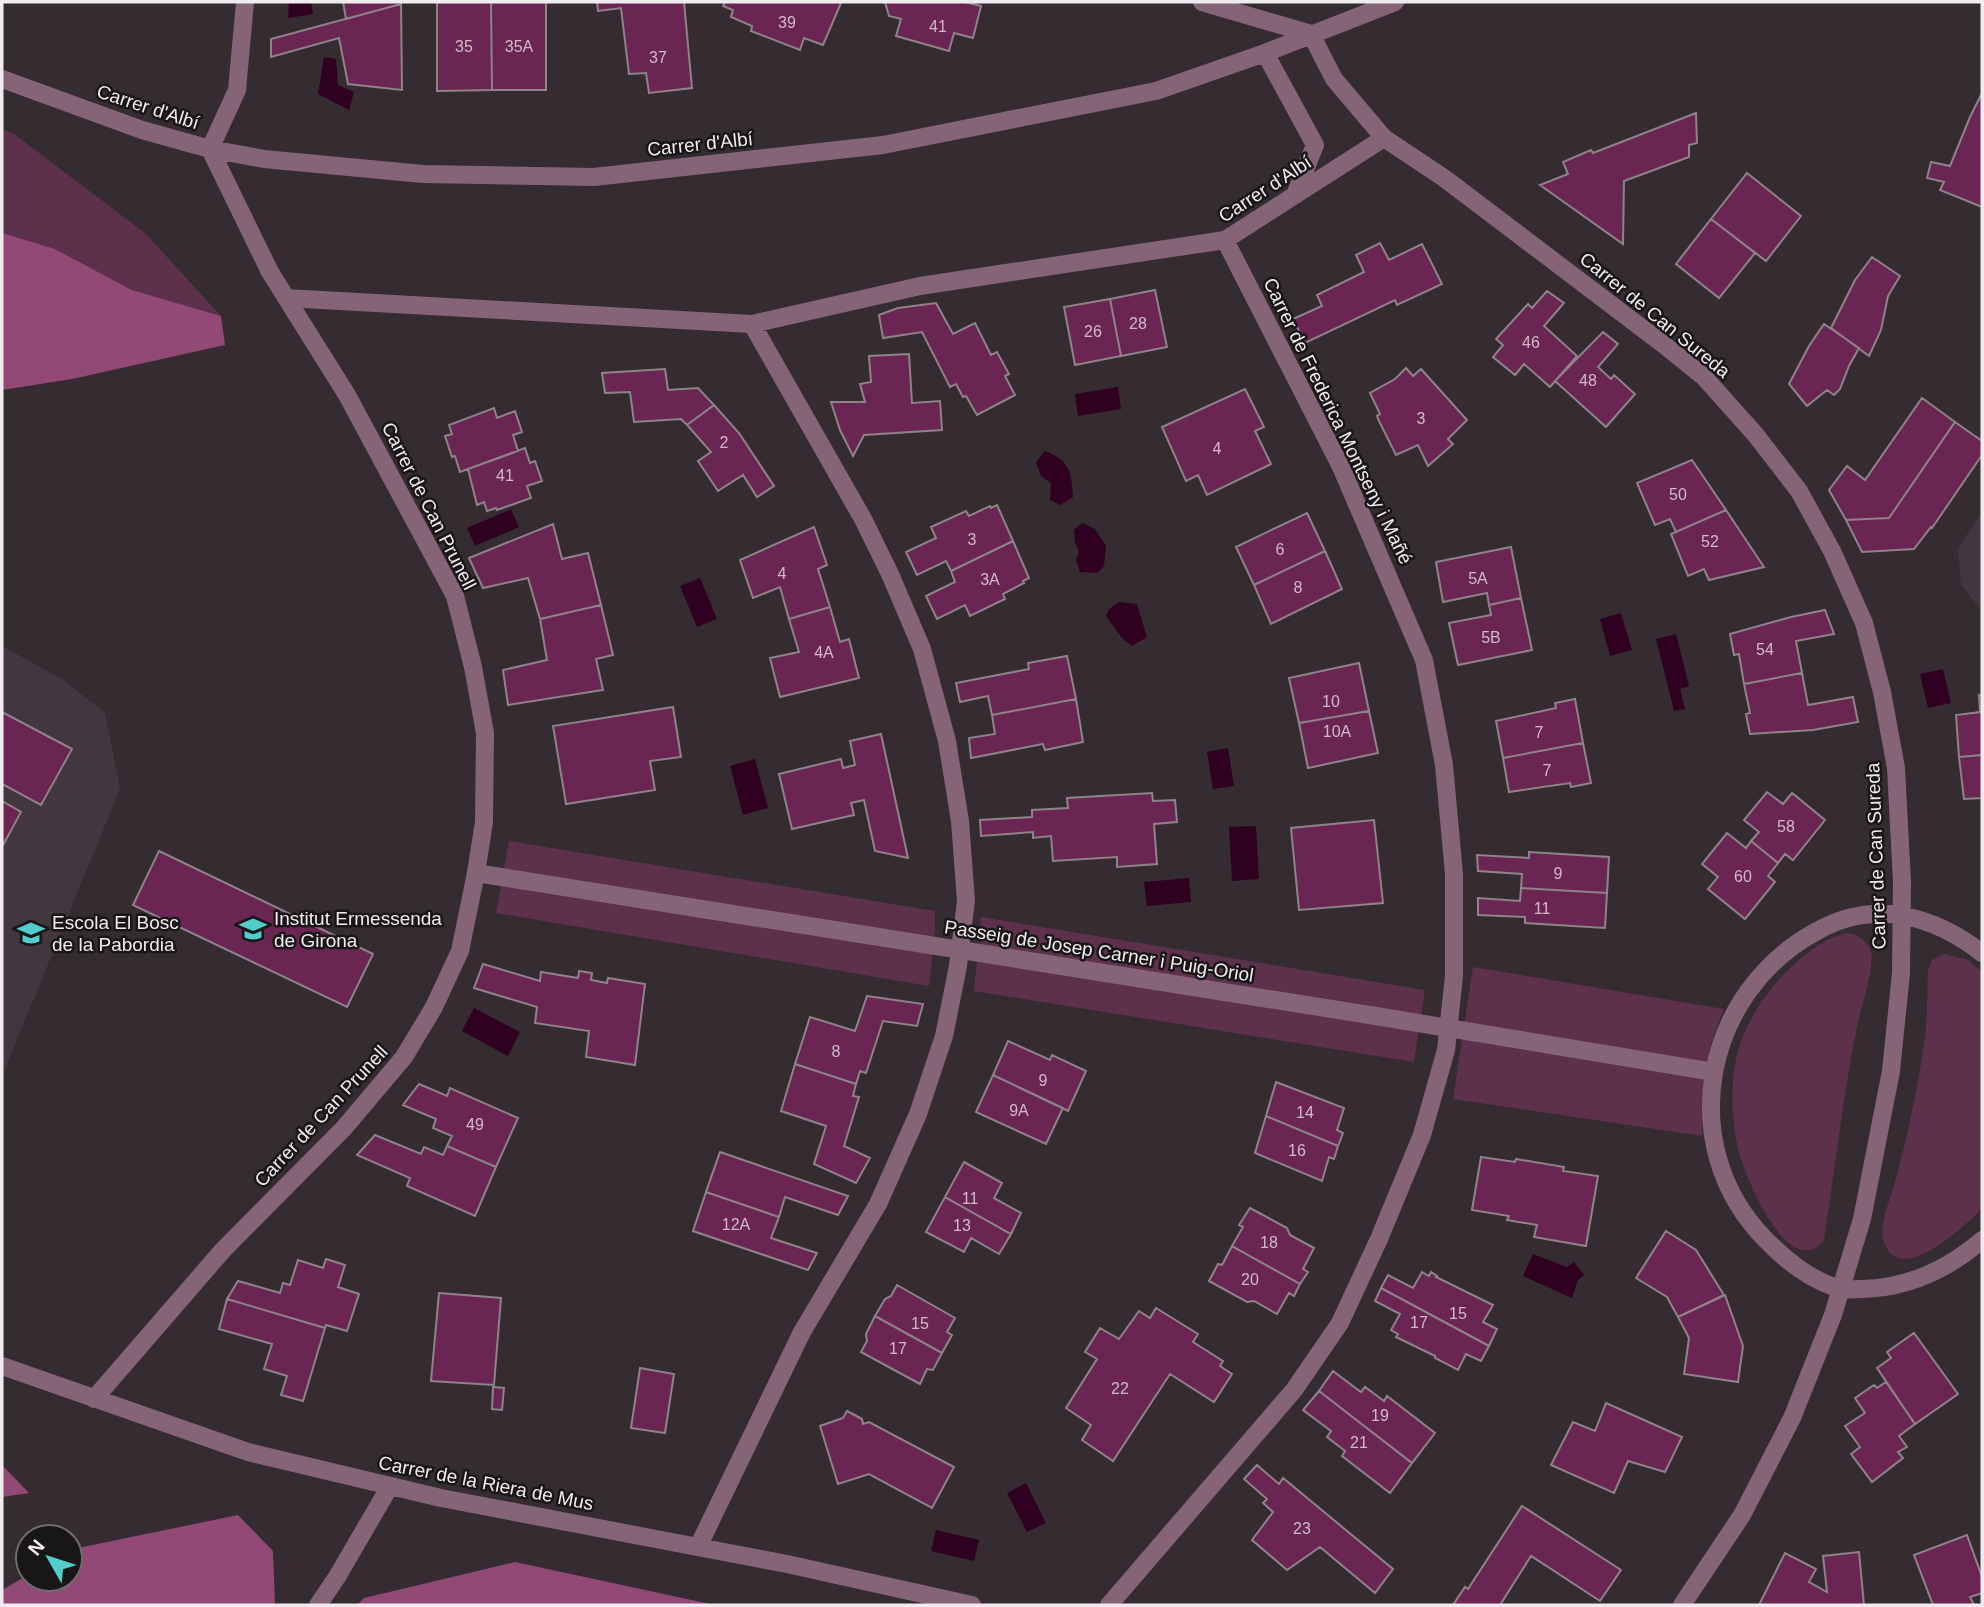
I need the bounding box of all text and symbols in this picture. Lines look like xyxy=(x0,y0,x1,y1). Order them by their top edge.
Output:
house number: 39 xyxy=(778,14,796,31)
house number: 41 xyxy=(929,18,947,35)
house number: 35 xyxy=(455,38,473,55)
house number: 35A xyxy=(505,38,534,55)
house number: 37 xyxy=(649,49,667,66)
street label: Carrer d'Albí xyxy=(94,81,202,134)
street label: Carrer d'Albí xyxy=(646,128,755,160)
street label: Carrer d'Albí xyxy=(1215,151,1316,227)
street label: Carrer de Can Sureda xyxy=(1576,248,1735,382)
street label: Carrer de Frederica Montseny i Mañé xyxy=(1259,274,1417,568)
house number: 28 xyxy=(1129,315,1147,332)
house number: 26 xyxy=(1084,323,1102,340)
house number: 46 xyxy=(1522,334,1540,351)
house number: 48 xyxy=(1579,372,1597,389)
house number: 3 xyxy=(1417,410,1426,427)
street label: Carrer de Can Prunell xyxy=(378,419,480,593)
house number: 2 xyxy=(720,434,729,451)
house number: 4 xyxy=(1213,440,1222,457)
house number: 41 xyxy=(496,467,514,484)
house number: 50 xyxy=(1669,486,1687,503)
house number: 3 xyxy=(968,531,977,548)
house number: 52 xyxy=(1701,533,1719,550)
house number: 6 xyxy=(1276,541,1285,558)
house number: 4 xyxy=(778,565,787,582)
house number: 5A xyxy=(1468,570,1488,587)
house number: 3A xyxy=(980,571,1000,588)
house number: 8 xyxy=(1294,579,1303,596)
house number: 5B xyxy=(1481,629,1501,646)
house number: 54 xyxy=(1756,641,1774,658)
house number: 4A xyxy=(814,644,834,661)
house number: 10 xyxy=(1322,693,1340,710)
house number: 10A xyxy=(1323,723,1352,740)
house number: 7 xyxy=(1535,724,1544,741)
house number: 7 xyxy=(1543,762,1552,779)
street label: Carrer de Can Sureda xyxy=(1862,762,1890,950)
house number: 58 xyxy=(1777,818,1795,835)
house number: 9 xyxy=(1554,865,1563,882)
house number: 60 xyxy=(1734,868,1752,885)
house number: 11 xyxy=(1534,900,1550,917)
place label: Institut Ermessenda de Girona xyxy=(274,908,442,951)
place label: Escola El Bosc de la Pabordia xyxy=(52,912,179,955)
school or university icon: Institut Ermessenda de Girona xyxy=(238,914,268,944)
street label: Passeig de Josep Carner i Puig-Oriol xyxy=(943,916,1255,986)
school or university icon: Escola El Bosc de la Pabordia xyxy=(16,918,46,948)
street label: Carrer de Can Prunell xyxy=(250,1041,392,1191)
house number: 8 xyxy=(832,1043,841,1060)
house number: 9 xyxy=(1039,1072,1048,1089)
house number: 9A xyxy=(1009,1102,1029,1119)
house number: 14 xyxy=(1296,1104,1314,1121)
house number: 49 xyxy=(466,1116,484,1133)
house number: 16 xyxy=(1288,1142,1306,1159)
house number: 11 xyxy=(962,1190,978,1207)
house number: 12A xyxy=(722,1216,751,1233)
house number: 13 xyxy=(953,1217,971,1234)
house number: 18 xyxy=(1260,1234,1278,1251)
house number: 20 xyxy=(1241,1271,1259,1288)
house number: 15 xyxy=(1449,1305,1467,1322)
house number: 17 xyxy=(1410,1314,1428,1331)
house number: 15 xyxy=(911,1315,929,1332)
house number: 17 xyxy=(889,1340,907,1357)
house number: 22 xyxy=(1111,1380,1129,1397)
house number: 19 xyxy=(1371,1407,1389,1424)
house number: 21 xyxy=(1350,1434,1368,1451)
street label: Carrer de la Riera de Mus xyxy=(377,1452,595,1514)
house number: 23 xyxy=(1293,1520,1311,1537)
north arrow xyxy=(14,1523,84,1593)
text: N xyxy=(24,1536,49,1560)

